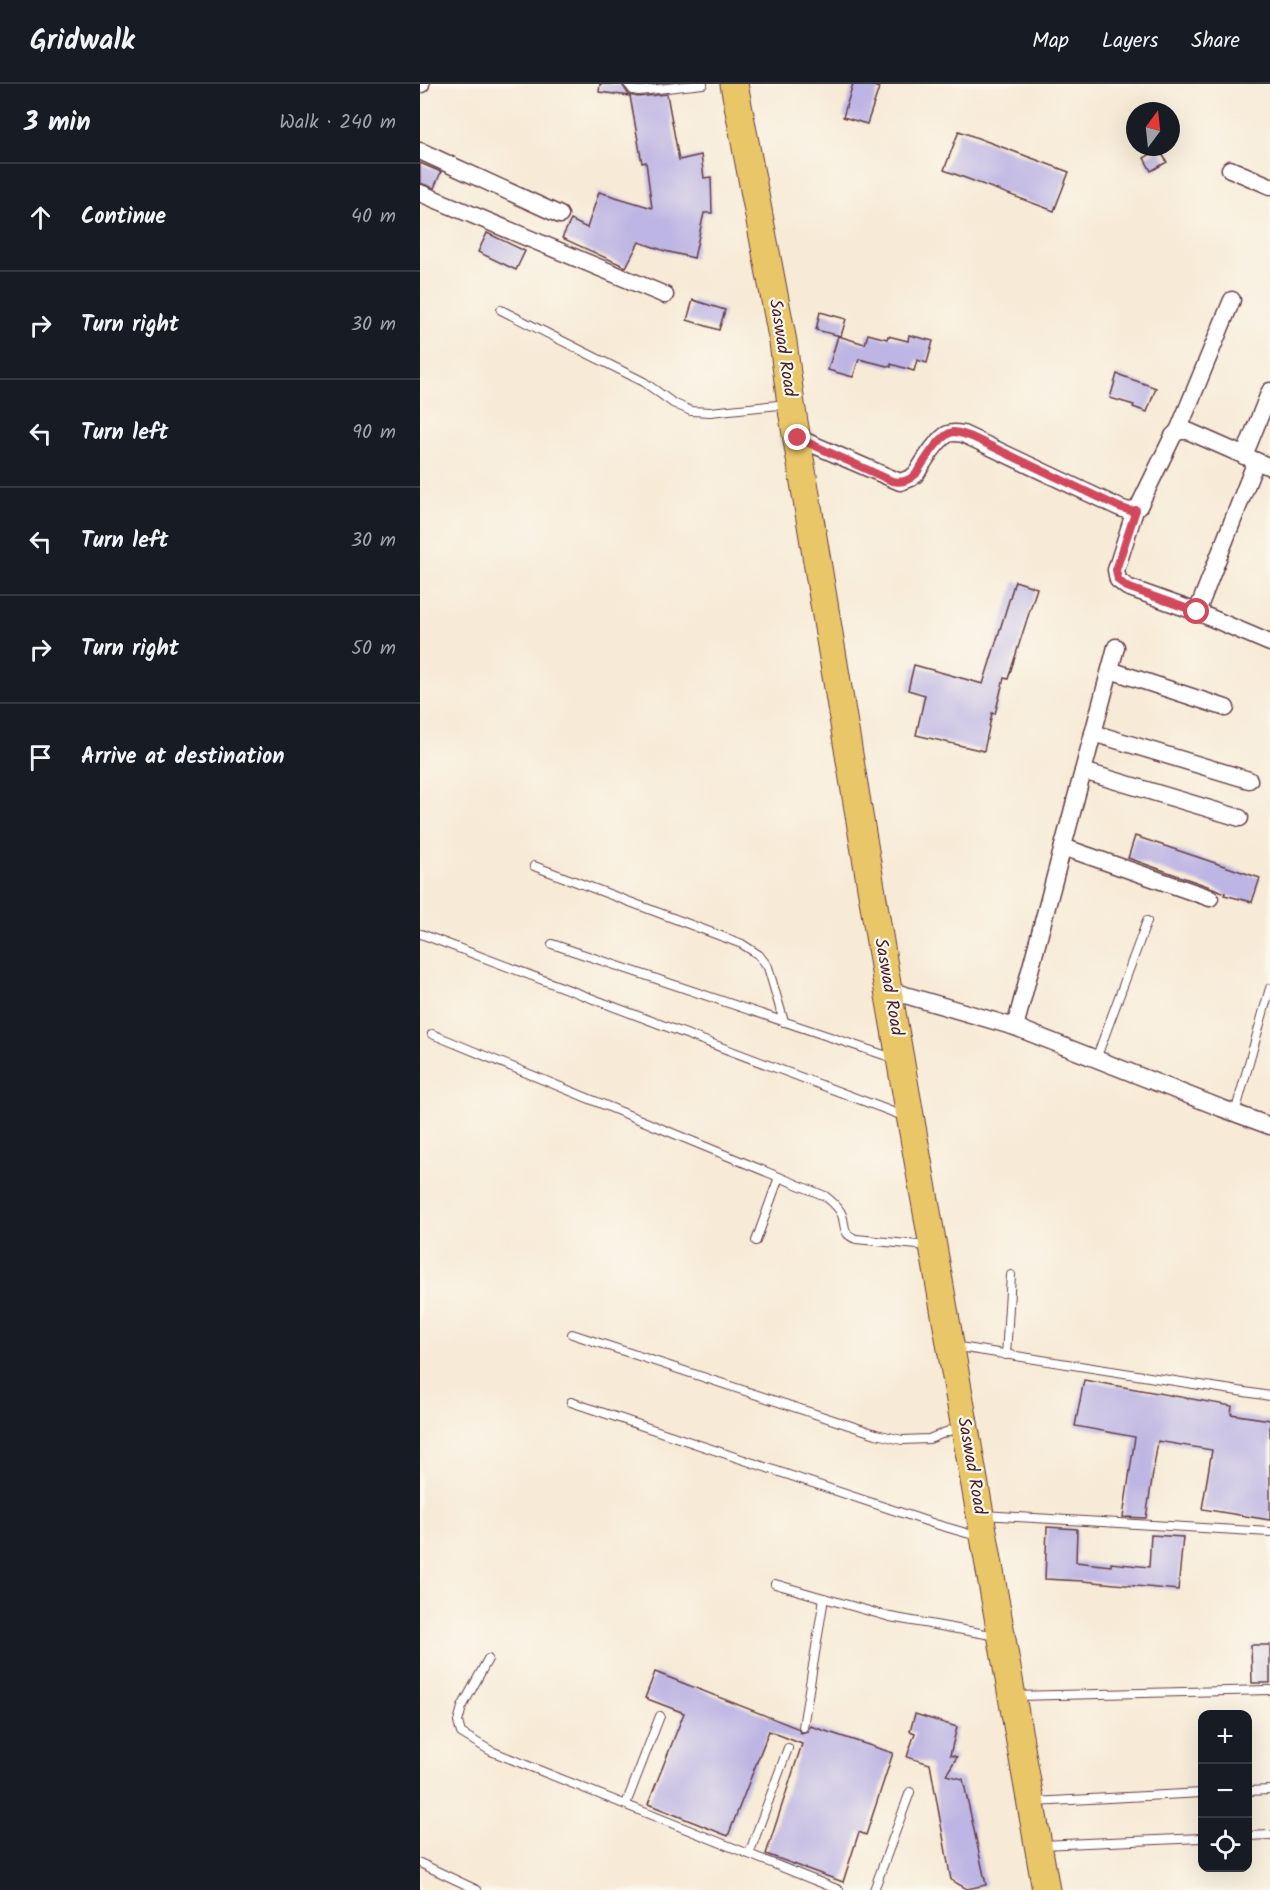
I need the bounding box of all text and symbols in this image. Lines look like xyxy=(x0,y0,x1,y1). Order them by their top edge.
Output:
text: Gridwalk xyxy=(30,19,135,64)
text: Map xyxy=(1032,25,1069,58)
text: Layers xyxy=(1102,25,1158,58)
text: Share xyxy=(1191,25,1240,58)
text: 3 min xyxy=(24,102,91,144)
north arrow xyxy=(1126,102,1180,156)
text: Walk · 240 m xyxy=(279,107,396,139)
text: Continue xyxy=(81,200,166,235)
icon: ahead xyxy=(24,201,57,234)
text: 40 m xyxy=(351,201,396,233)
street label: Saswad Road xyxy=(760,297,804,400)
text: Turn right xyxy=(81,308,179,343)
icon: right xyxy=(24,309,57,342)
text: 30 m xyxy=(351,309,396,341)
text: Turn left xyxy=(81,416,168,451)
icon: left xyxy=(24,417,57,450)
text: 90 m xyxy=(352,417,396,449)
route end xyxy=(784,424,810,450)
text: Turn left xyxy=(81,524,168,559)
icon: left xyxy=(24,525,57,558)
text: 30 m xyxy=(351,525,396,557)
route start xyxy=(1183,598,1209,624)
text: Turn right xyxy=(81,632,179,667)
icon: right xyxy=(24,633,57,666)
text: 50 m xyxy=(351,633,396,665)
text: Arrive at destination xyxy=(81,740,284,775)
icon: arrive xyxy=(24,741,57,774)
street label: Saswad Road xyxy=(865,936,911,1039)
street label: Saswad Road xyxy=(948,1415,994,1518)
map controls xyxy=(1198,1710,1252,1872)
button: + xyxy=(1198,1710,1252,1764)
button: − xyxy=(1198,1764,1252,1818)
button: locate xyxy=(1198,1818,1252,1872)

